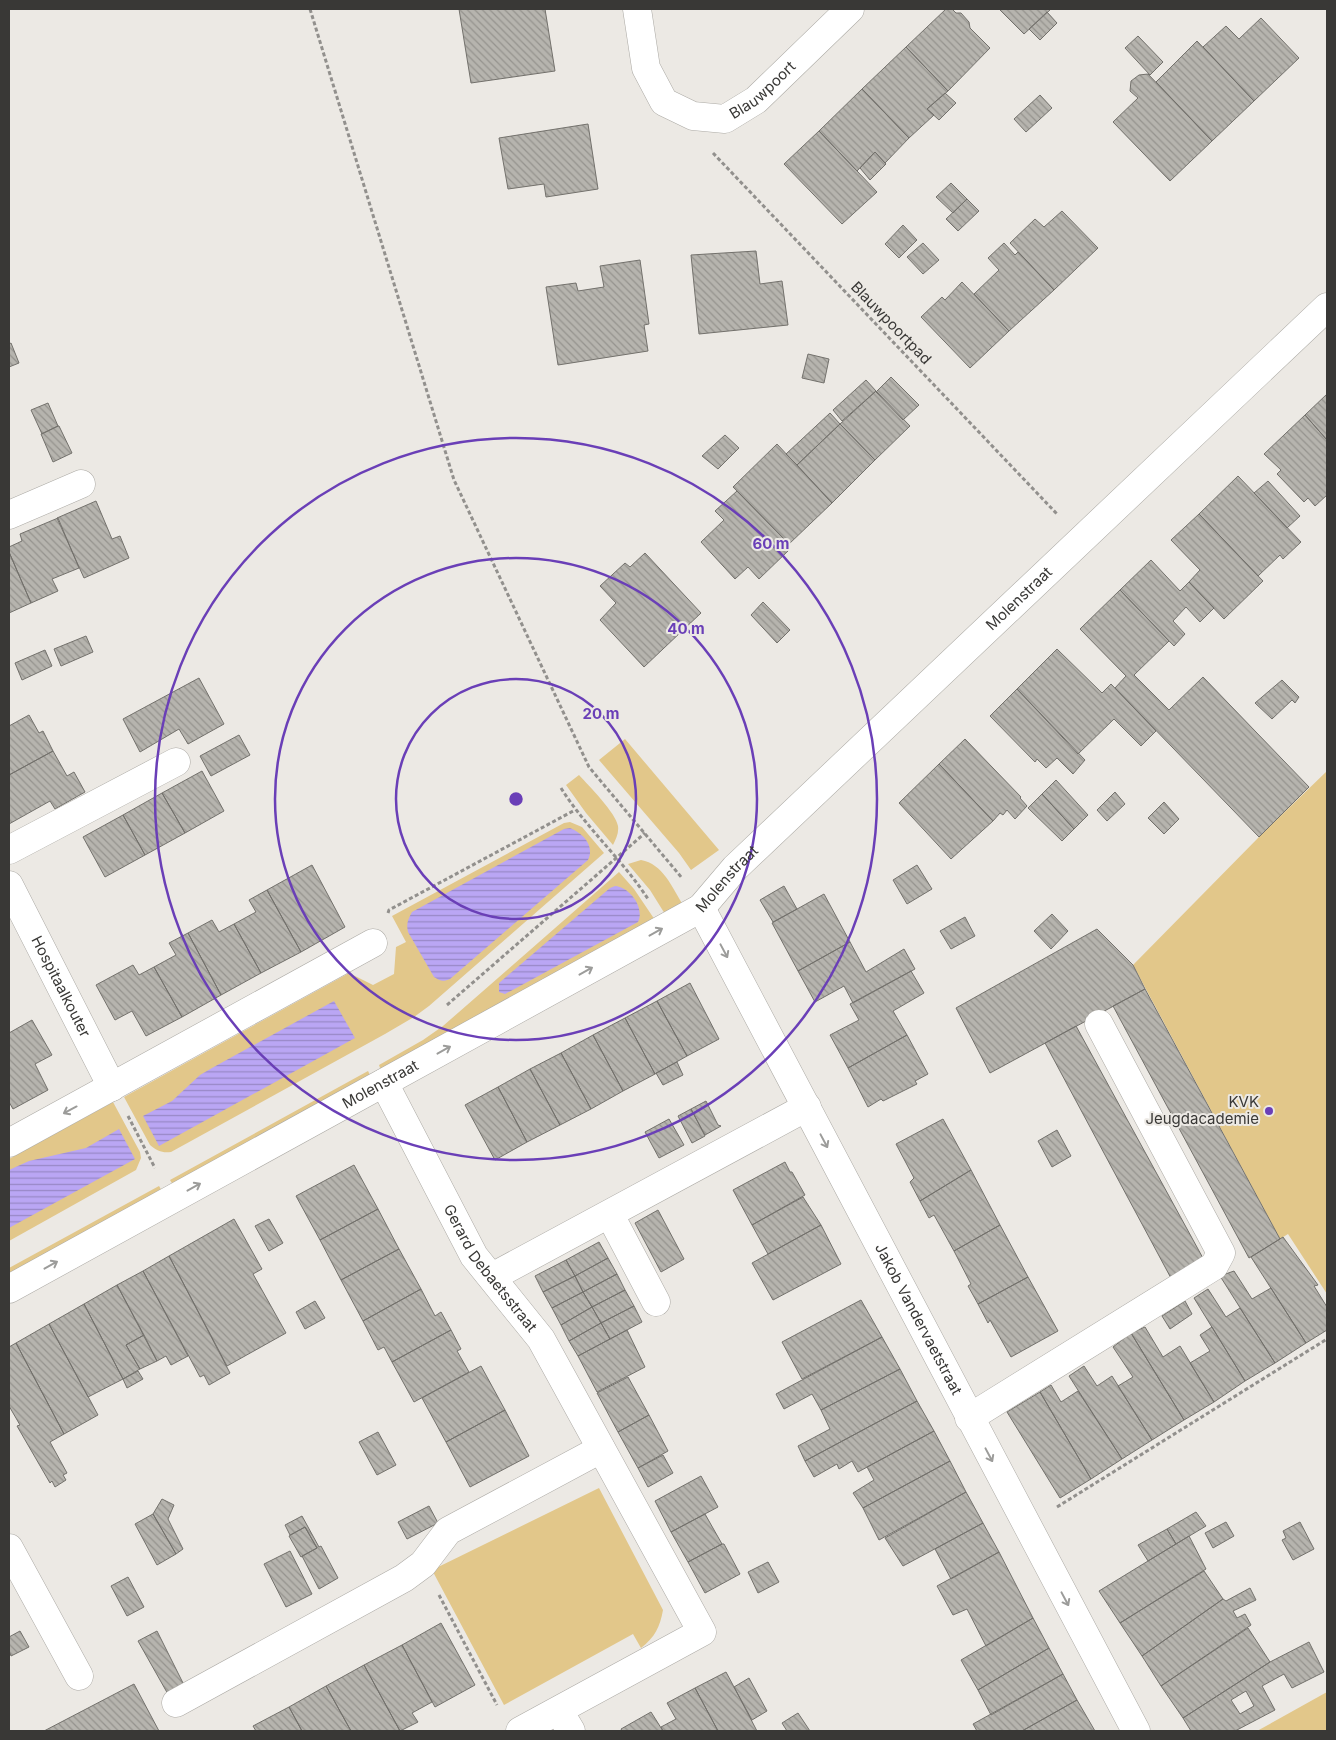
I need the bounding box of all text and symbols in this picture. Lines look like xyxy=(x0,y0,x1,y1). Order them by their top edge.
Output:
street label: Blauwpoort xyxy=(726,57,799,123)
street label: Blauwpoortpad xyxy=(847,277,936,368)
text: 60 m xyxy=(752,534,790,553)
street label: Molenstraat xyxy=(982,562,1056,634)
text: 40 m xyxy=(667,619,705,638)
text: 20 m xyxy=(583,704,619,723)
centre of rings xyxy=(507,790,525,808)
street label: Molenstraat xyxy=(691,841,762,916)
one-way arrow xyxy=(649,927,664,937)
street label: Hospitaalkouter xyxy=(27,932,95,1041)
one-way arrow xyxy=(719,943,729,957)
one-way arrow xyxy=(578,966,593,976)
one-way arrow xyxy=(436,1045,451,1055)
street label: Molenstraat xyxy=(339,1055,422,1113)
place label: KVK Jeugdacademie xyxy=(1145,1092,1259,1128)
one-way arrow xyxy=(62,1105,77,1115)
marker: KVK Jeugdacademie xyxy=(1263,1105,1275,1117)
one-way arrow xyxy=(819,1133,829,1148)
one-way arrow xyxy=(186,1182,201,1191)
street label: Gerard Debaetsstraat xyxy=(440,1201,541,1336)
street label: Jakob Vandervaetstraat xyxy=(871,1240,967,1398)
one-way arrow xyxy=(44,1260,58,1270)
one-way arrow xyxy=(985,1447,994,1462)
one-way arrow xyxy=(1060,1591,1070,1606)

